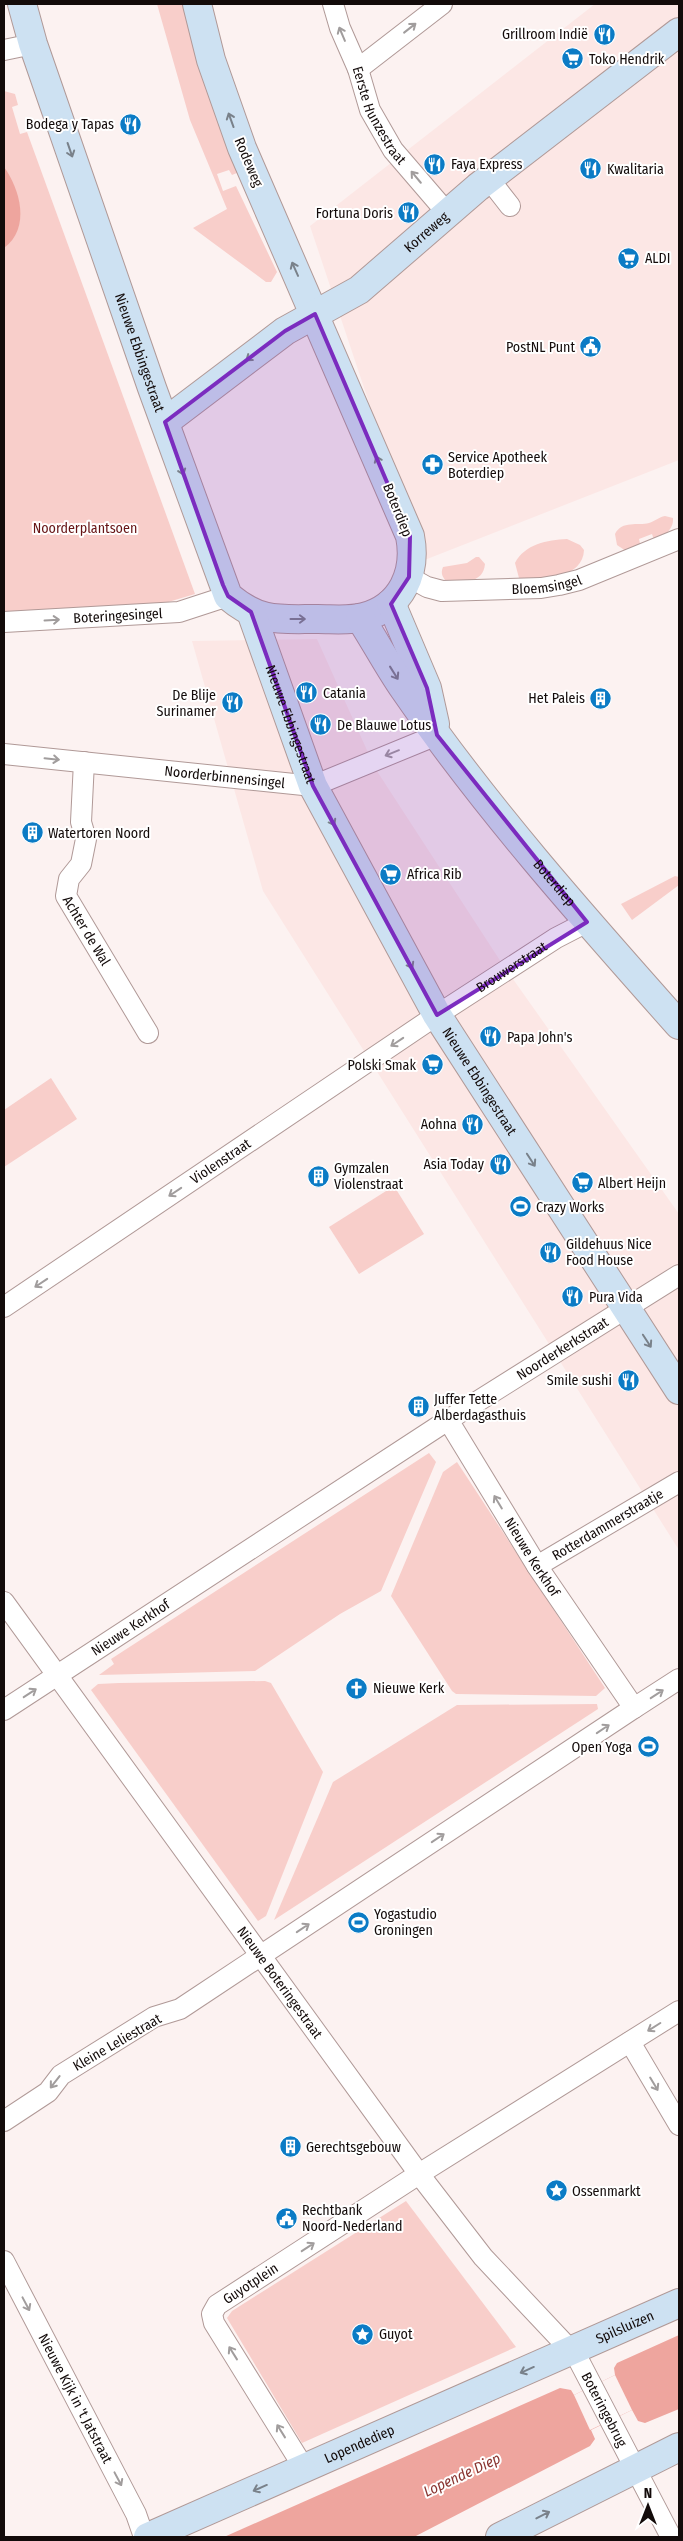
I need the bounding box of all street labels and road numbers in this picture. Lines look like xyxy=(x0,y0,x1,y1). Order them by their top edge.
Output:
street label: Eerste Hunzestraat xyxy=(349,64,410,168)
street label: Rodeweg xyxy=(231,135,267,190)
street label: Korreweg xyxy=(401,208,453,256)
street label: Nieuwe Ebbingestraat xyxy=(111,291,168,415)
street label: Boterdiep xyxy=(379,481,416,539)
street label: Bloemsingel xyxy=(511,572,585,598)
street label: Boteringesingel xyxy=(73,605,163,627)
street label: Nieuwe Ebbingestraat xyxy=(262,663,320,786)
street label: Noorderbinnensingel xyxy=(164,763,286,792)
street label: Boterdiep xyxy=(529,856,579,910)
street label: Achter de Wal xyxy=(59,893,114,969)
street label: Brouwerstraat xyxy=(473,938,551,996)
street label: Nieuwe Ebbingestraat xyxy=(438,1025,521,1139)
street label: Violenstraat xyxy=(187,1135,254,1188)
street label: Noorderkerkstraat xyxy=(514,1313,612,1384)
street label: Rotterdammerstraatje xyxy=(549,1485,667,1564)
street label: Nieuwe Kerkhof xyxy=(500,1514,564,1601)
street label: Nieuwe Kerkhof xyxy=(88,1595,175,1660)
street label: Nieuwe Boteringestraat xyxy=(233,1923,326,2042)
street label: Kleine Leliestraat xyxy=(70,2010,165,2075)
street label: Guyotplein xyxy=(220,2260,282,2308)
street label: Spilsluizen xyxy=(593,2307,657,2348)
street label: Nieuwe Kijk in 't Jatstraat xyxy=(35,2331,116,2467)
street label: Boteringebrug xyxy=(578,2370,631,2450)
street label: Lopendediep xyxy=(322,2421,397,2467)

